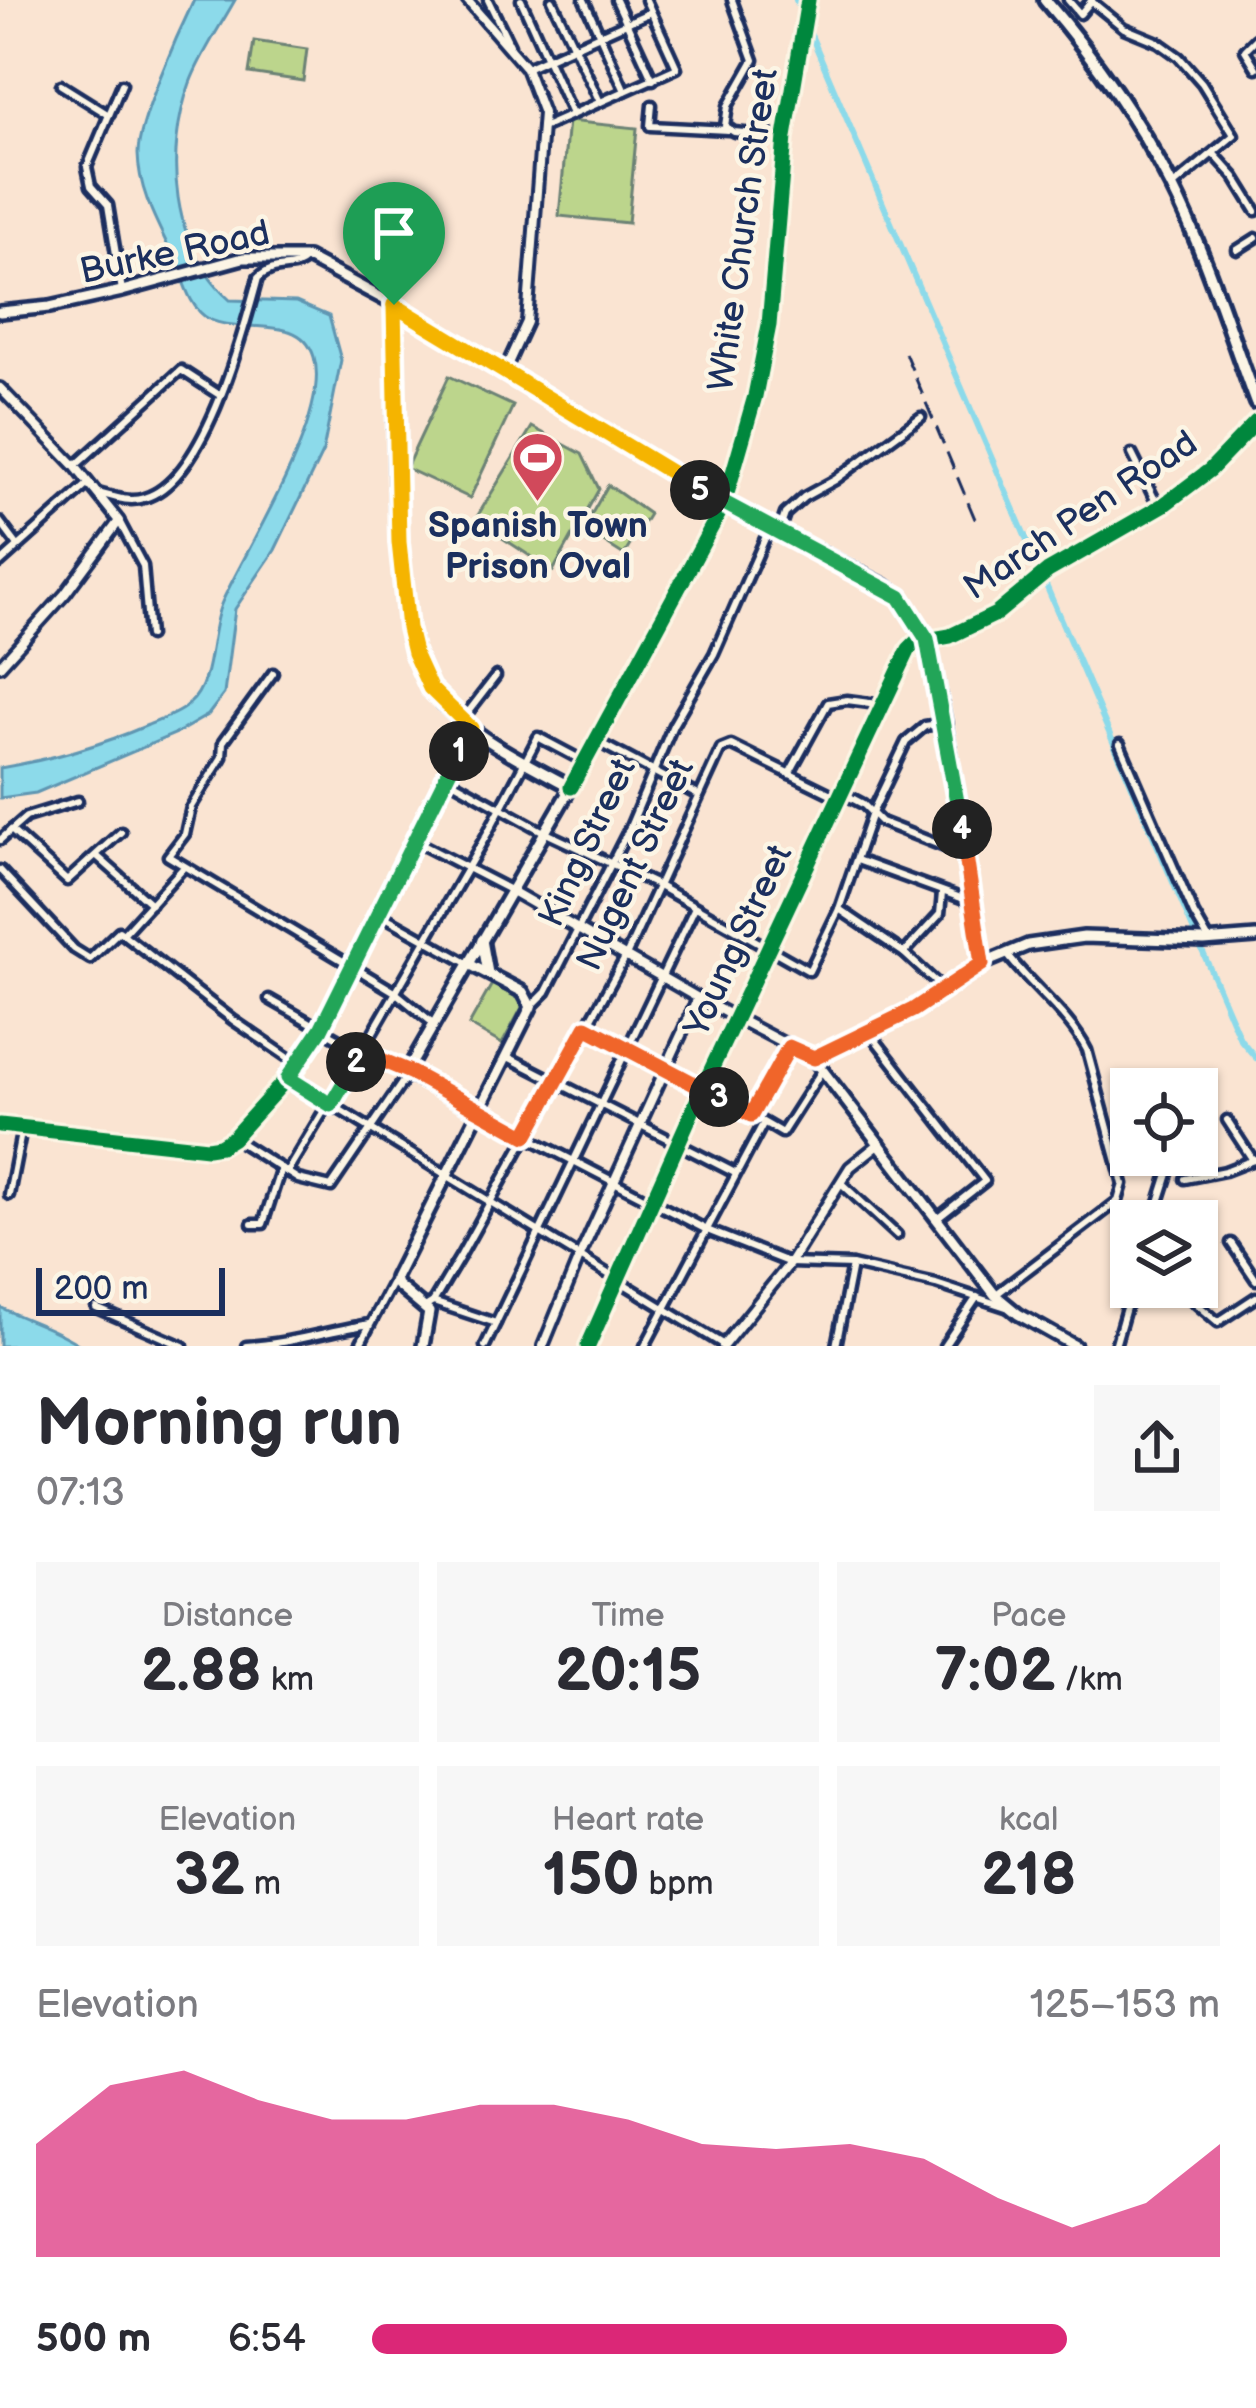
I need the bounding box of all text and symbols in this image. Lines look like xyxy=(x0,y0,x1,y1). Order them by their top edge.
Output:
street label: White Church Street xyxy=(700,66,788,394)
pin xyxy=(343,182,445,305)
icon: arrive xyxy=(361,200,427,266)
street label: Burke Road xyxy=(76,212,274,294)
street label: March Pen Road xyxy=(956,422,1206,610)
sports icon: Spanish Town Prison Oval xyxy=(510,430,566,504)
pin: 5 xyxy=(670,460,730,520)
text: 5 xyxy=(690,470,710,510)
place label: Spanish Town Prison Oval xyxy=(428,505,648,589)
pin: 1 xyxy=(429,721,489,781)
text: 1 xyxy=(452,731,466,771)
street label: King Street xyxy=(530,752,646,934)
street label: Nugent Street xyxy=(568,752,704,978)
pin: 4 xyxy=(932,799,992,859)
text: 4 xyxy=(952,809,972,849)
street label: Young Street xyxy=(675,838,802,1045)
pin: 2 xyxy=(326,1032,386,1092)
text: 2 xyxy=(346,1042,366,1082)
pin: 3 xyxy=(689,1067,749,1127)
map controls xyxy=(1110,1068,1218,1308)
button: locate xyxy=(1110,1068,1218,1176)
text: 3 xyxy=(709,1077,729,1117)
button: layers xyxy=(1110,1200,1218,1308)
scale bar xyxy=(36,1262,225,1315)
text: 200 m xyxy=(54,1269,148,1309)
text: Morning run xyxy=(36,1385,402,1464)
button: share xyxy=(1094,1385,1220,1511)
text: 07:13 xyxy=(36,1470,125,1517)
text: Distance xyxy=(161,1596,293,1636)
text: Time xyxy=(591,1596,665,1636)
text: Pace xyxy=(991,1596,1066,1636)
text: 2.88 xyxy=(141,1636,262,1708)
text: 20:15 xyxy=(555,1636,701,1708)
text: 7:02 xyxy=(935,1636,1055,1708)
text: km xyxy=(262,1660,314,1700)
text: /km xyxy=(1055,1660,1123,1700)
text: Elevation xyxy=(159,1800,296,1840)
text: Heart rate xyxy=(552,1800,704,1840)
text: kcal xyxy=(999,1800,1058,1840)
text: 32 xyxy=(174,1840,245,1912)
text: 150 xyxy=(542,1840,640,1912)
text: 218 xyxy=(981,1840,1077,1912)
text: m xyxy=(245,1864,281,1904)
text: bpm xyxy=(640,1864,714,1904)
text: Elevation xyxy=(36,1982,199,2029)
text: 125–153 m xyxy=(1030,1982,1220,2029)
text: 500 m xyxy=(36,2316,151,2363)
text: 6:54 xyxy=(228,2316,306,2363)

